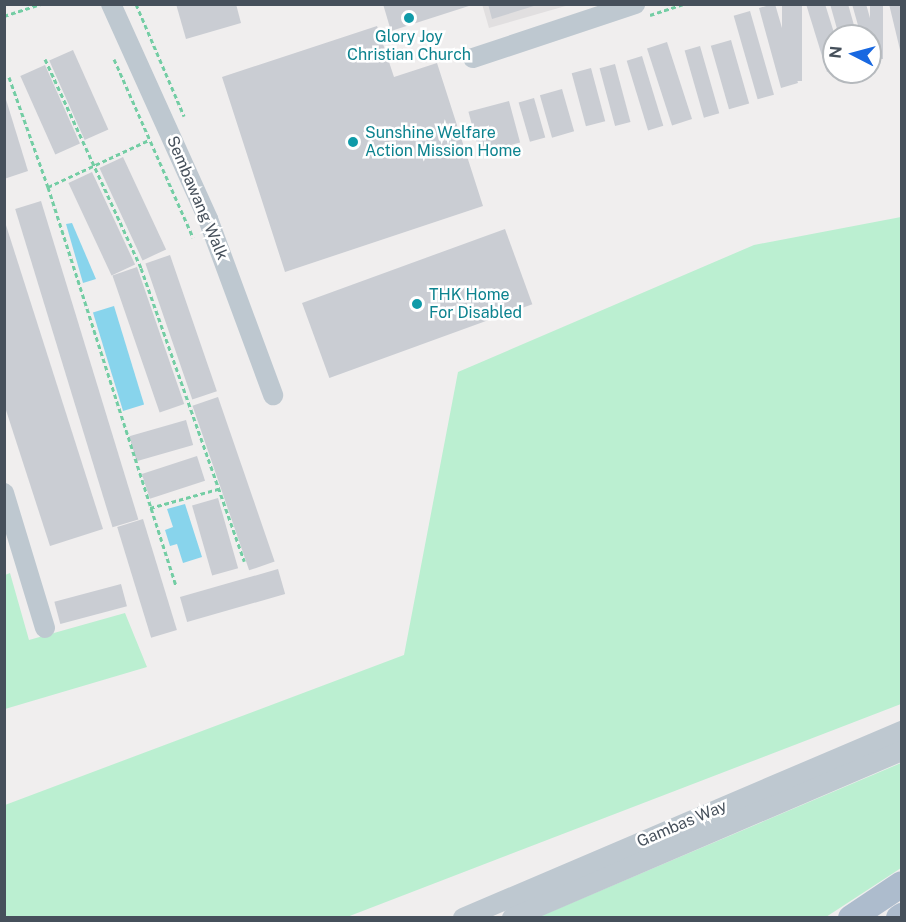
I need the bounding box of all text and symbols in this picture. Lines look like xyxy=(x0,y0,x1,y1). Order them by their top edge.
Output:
marker: Glory Joy Christian Church xyxy=(402,11,416,25)
north arrow xyxy=(822,24,882,84)
place label: Glory Joy Christian Church xyxy=(347,27,471,65)
text: N xyxy=(825,45,846,59)
place label: Sunshine Welfare Action Mission Home xyxy=(365,123,521,161)
street label: Sembawang Walk xyxy=(162,133,232,263)
marker: Sunshine Welfare Action Mission Home xyxy=(346,135,360,149)
place label: THK Home For Disabled xyxy=(429,285,522,323)
marker: THK Home For Disabled xyxy=(410,297,424,311)
street label: Gambas Way xyxy=(634,796,730,852)

